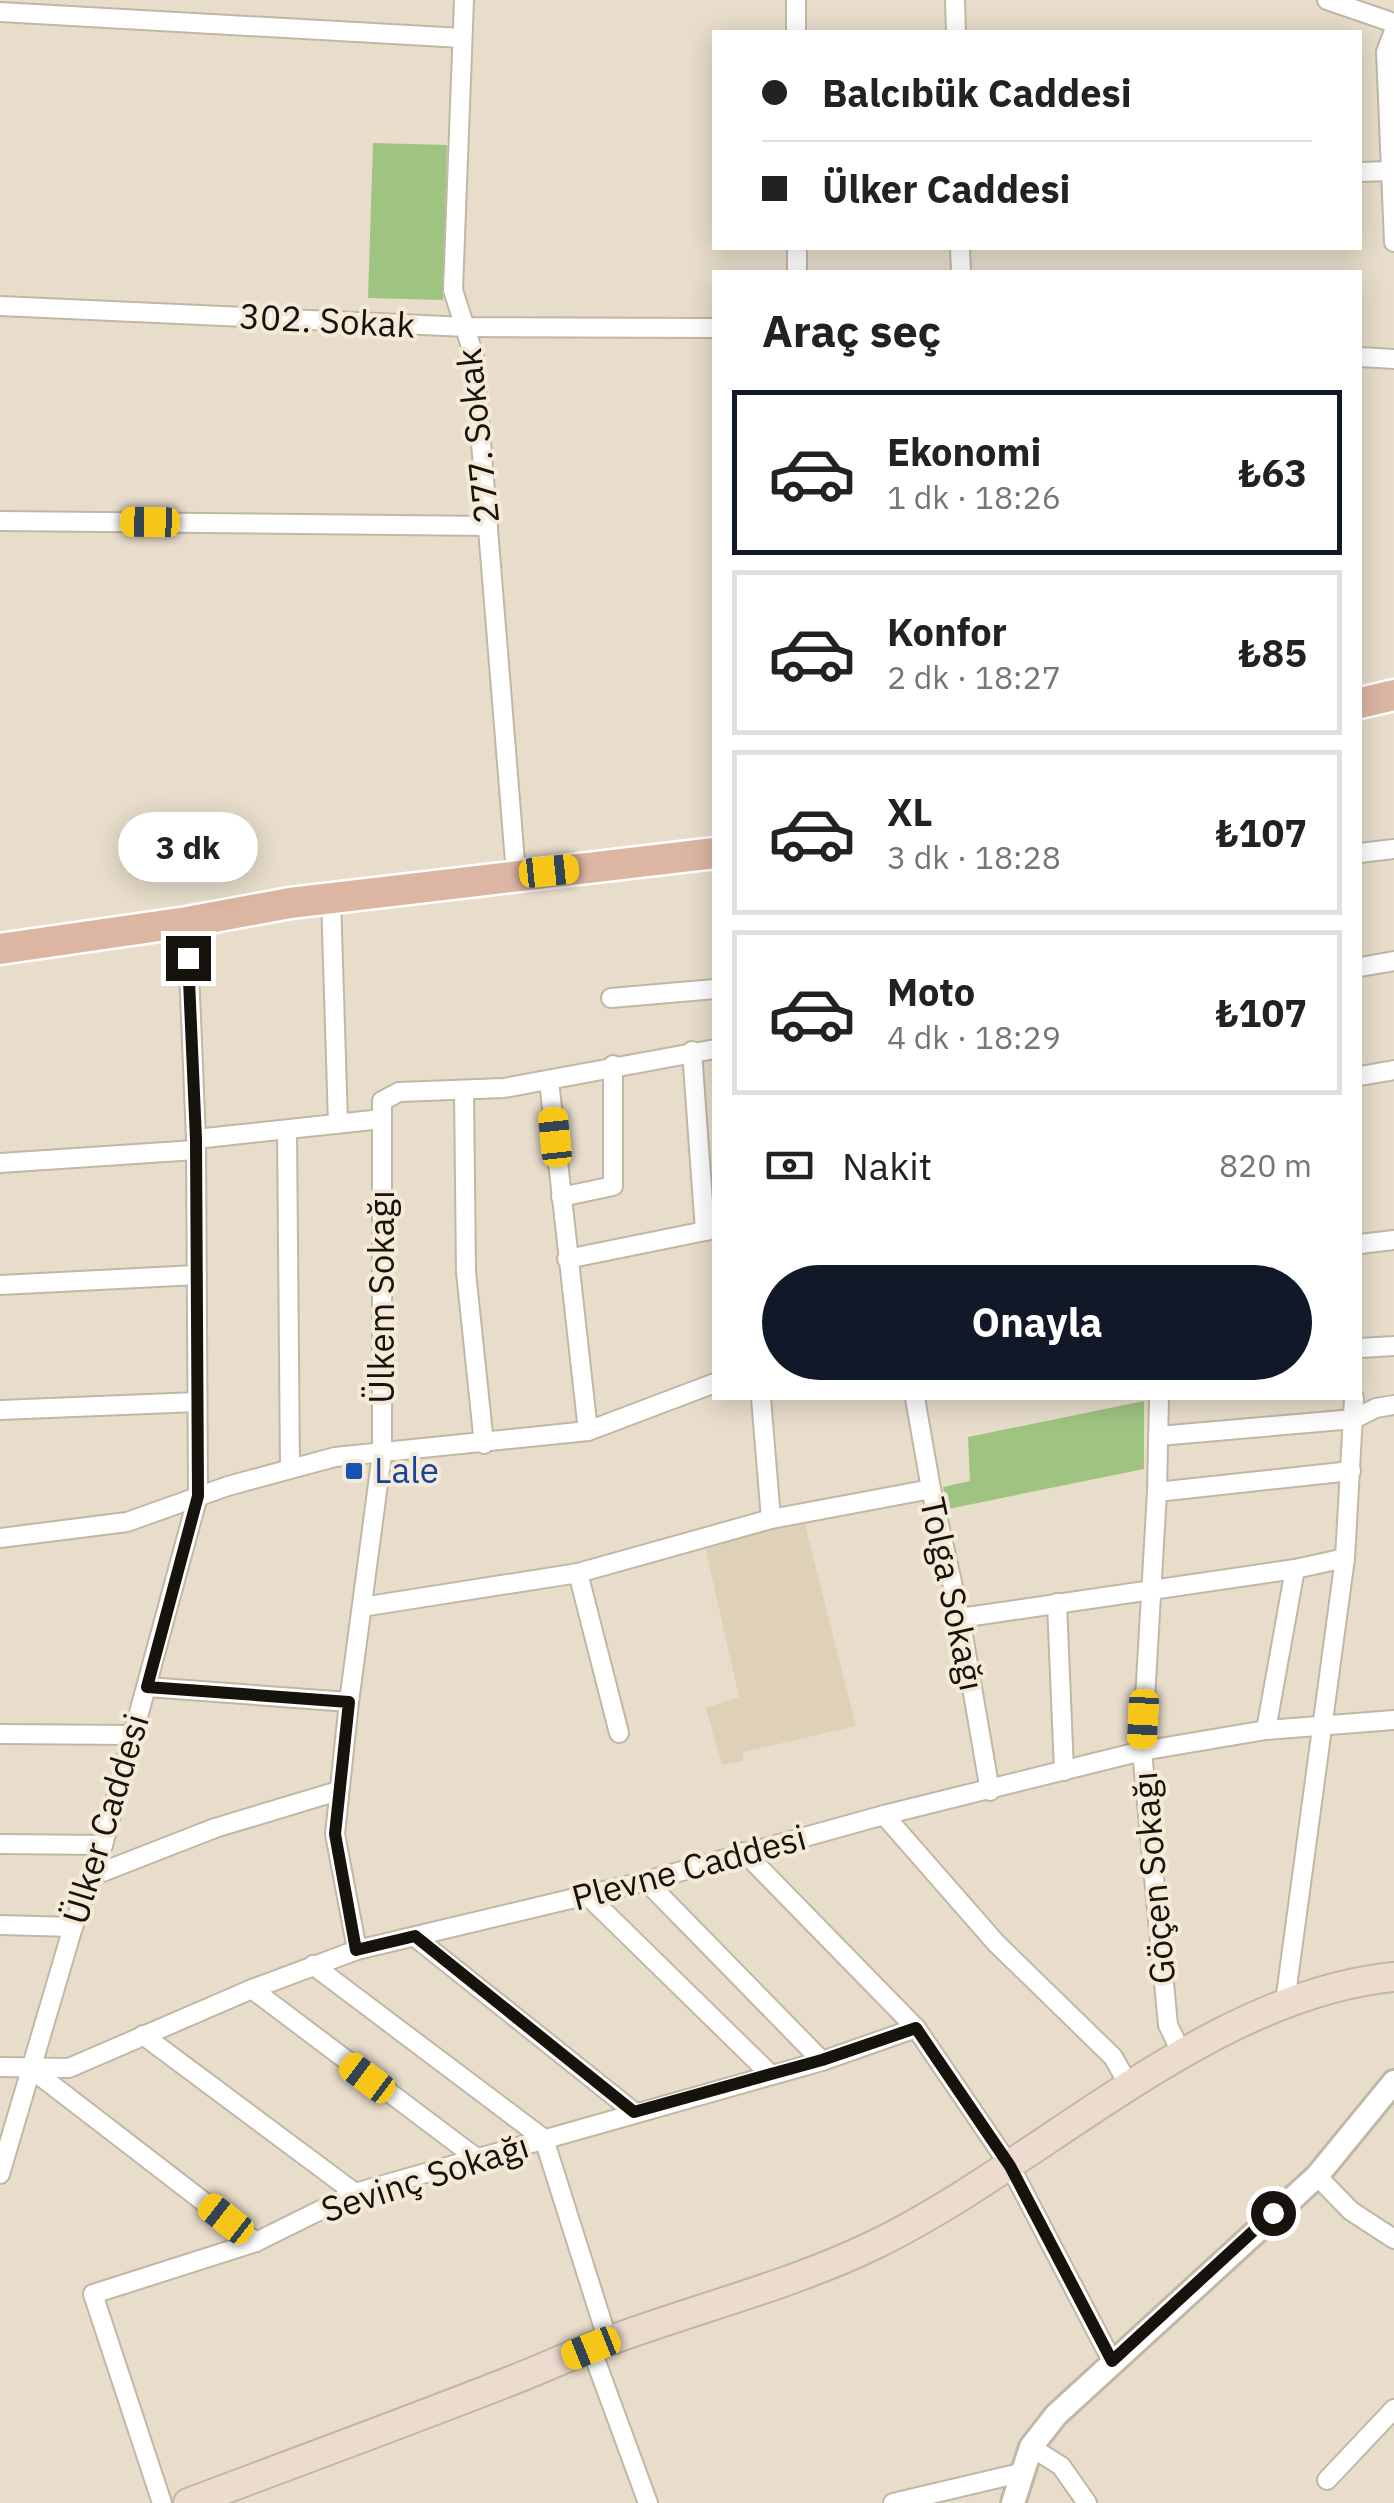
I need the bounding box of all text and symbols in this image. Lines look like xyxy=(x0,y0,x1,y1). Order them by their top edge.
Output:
text: Balcıbük Caddesi xyxy=(822,68,1132,117)
text: Ülker Caddesi xyxy=(822,164,1070,213)
street label: 302. Sokak xyxy=(238,292,416,348)
text: Araç seç xyxy=(762,301,941,359)
street label: 277. Sokak xyxy=(445,346,509,526)
text: Ekonomi xyxy=(887,427,1041,476)
icon: car xyxy=(767,428,857,518)
text: ₺63 xyxy=(1238,448,1307,497)
text: 1 dk · 18:26 xyxy=(887,476,1061,518)
car xyxy=(120,506,180,538)
text: Konfor xyxy=(887,607,1007,656)
icon: car xyxy=(767,608,857,698)
text: ₺85 xyxy=(1238,628,1307,677)
text: 2 dk · 18:27 xyxy=(887,656,1061,698)
text: XL xyxy=(887,787,933,836)
icon: car xyxy=(767,788,857,878)
text: ₺107 xyxy=(1215,808,1307,857)
callout: 3 dk xyxy=(118,813,258,883)
text: 3 dk xyxy=(156,826,220,868)
text: 3 dk · 18:28 xyxy=(887,836,1061,878)
car xyxy=(518,853,580,889)
route end xyxy=(166,936,211,981)
text: Moto xyxy=(887,967,975,1016)
icon: car xyxy=(767,968,857,1058)
text: ₺107 xyxy=(1215,988,1307,1037)
text: 4 dk · 18:29 xyxy=(887,1016,1061,1058)
car xyxy=(537,1106,573,1168)
icon: cash xyxy=(762,1138,817,1193)
text: Nakit xyxy=(842,1141,932,1190)
text: 820 m xyxy=(1219,1144,1312,1186)
street label: Ülkem Sokağı xyxy=(358,1190,404,1404)
button: Onayla xyxy=(762,1265,1312,1380)
place label: Lale xyxy=(374,1447,439,1493)
marker: Lale xyxy=(343,1460,365,1482)
street label: Tolga Sokağı xyxy=(910,1493,996,1695)
car xyxy=(1126,1688,1160,1750)
street label: Ülker Caddesi xyxy=(51,1708,159,1929)
street label: Göçen Sokağı xyxy=(1121,1770,1185,1986)
street label: Plevne Caddesi xyxy=(567,1814,811,1920)
car xyxy=(334,2048,400,2108)
street label: Sevinç Sokağı xyxy=(315,2122,534,2232)
car xyxy=(193,2189,259,2249)
route start xyxy=(1251,2191,1296,2236)
car xyxy=(558,2323,624,2373)

